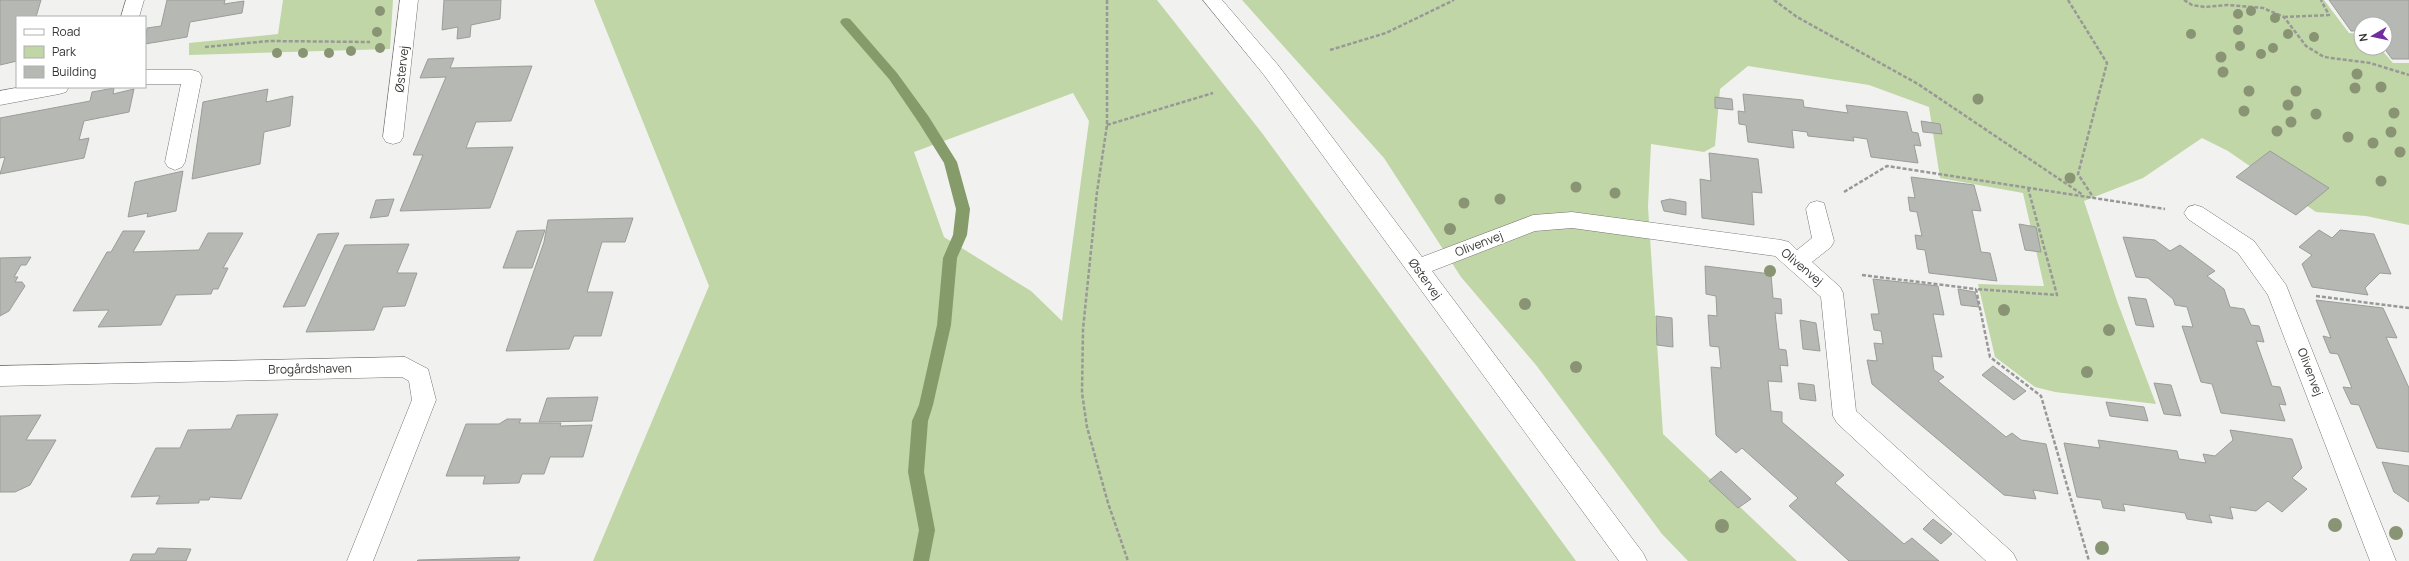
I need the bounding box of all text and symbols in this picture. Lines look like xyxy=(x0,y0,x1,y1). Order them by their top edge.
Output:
legend xyxy=(16,16,146,88)
north arrow xyxy=(2353,16,2393,56)
text: Road xyxy=(52,23,80,40)
text: N xyxy=(2355,32,2371,43)
text: Park xyxy=(52,43,77,60)
street label: Østervej xyxy=(391,45,412,93)
text: Building xyxy=(52,63,96,80)
street label: Olivenvej xyxy=(1452,227,1505,260)
street label: Olivenvej xyxy=(1778,244,1827,289)
street label: Østervej xyxy=(1405,255,1446,303)
street label: Olivenvej xyxy=(2294,345,2327,398)
street label: Brogårdshaven xyxy=(268,359,352,378)

